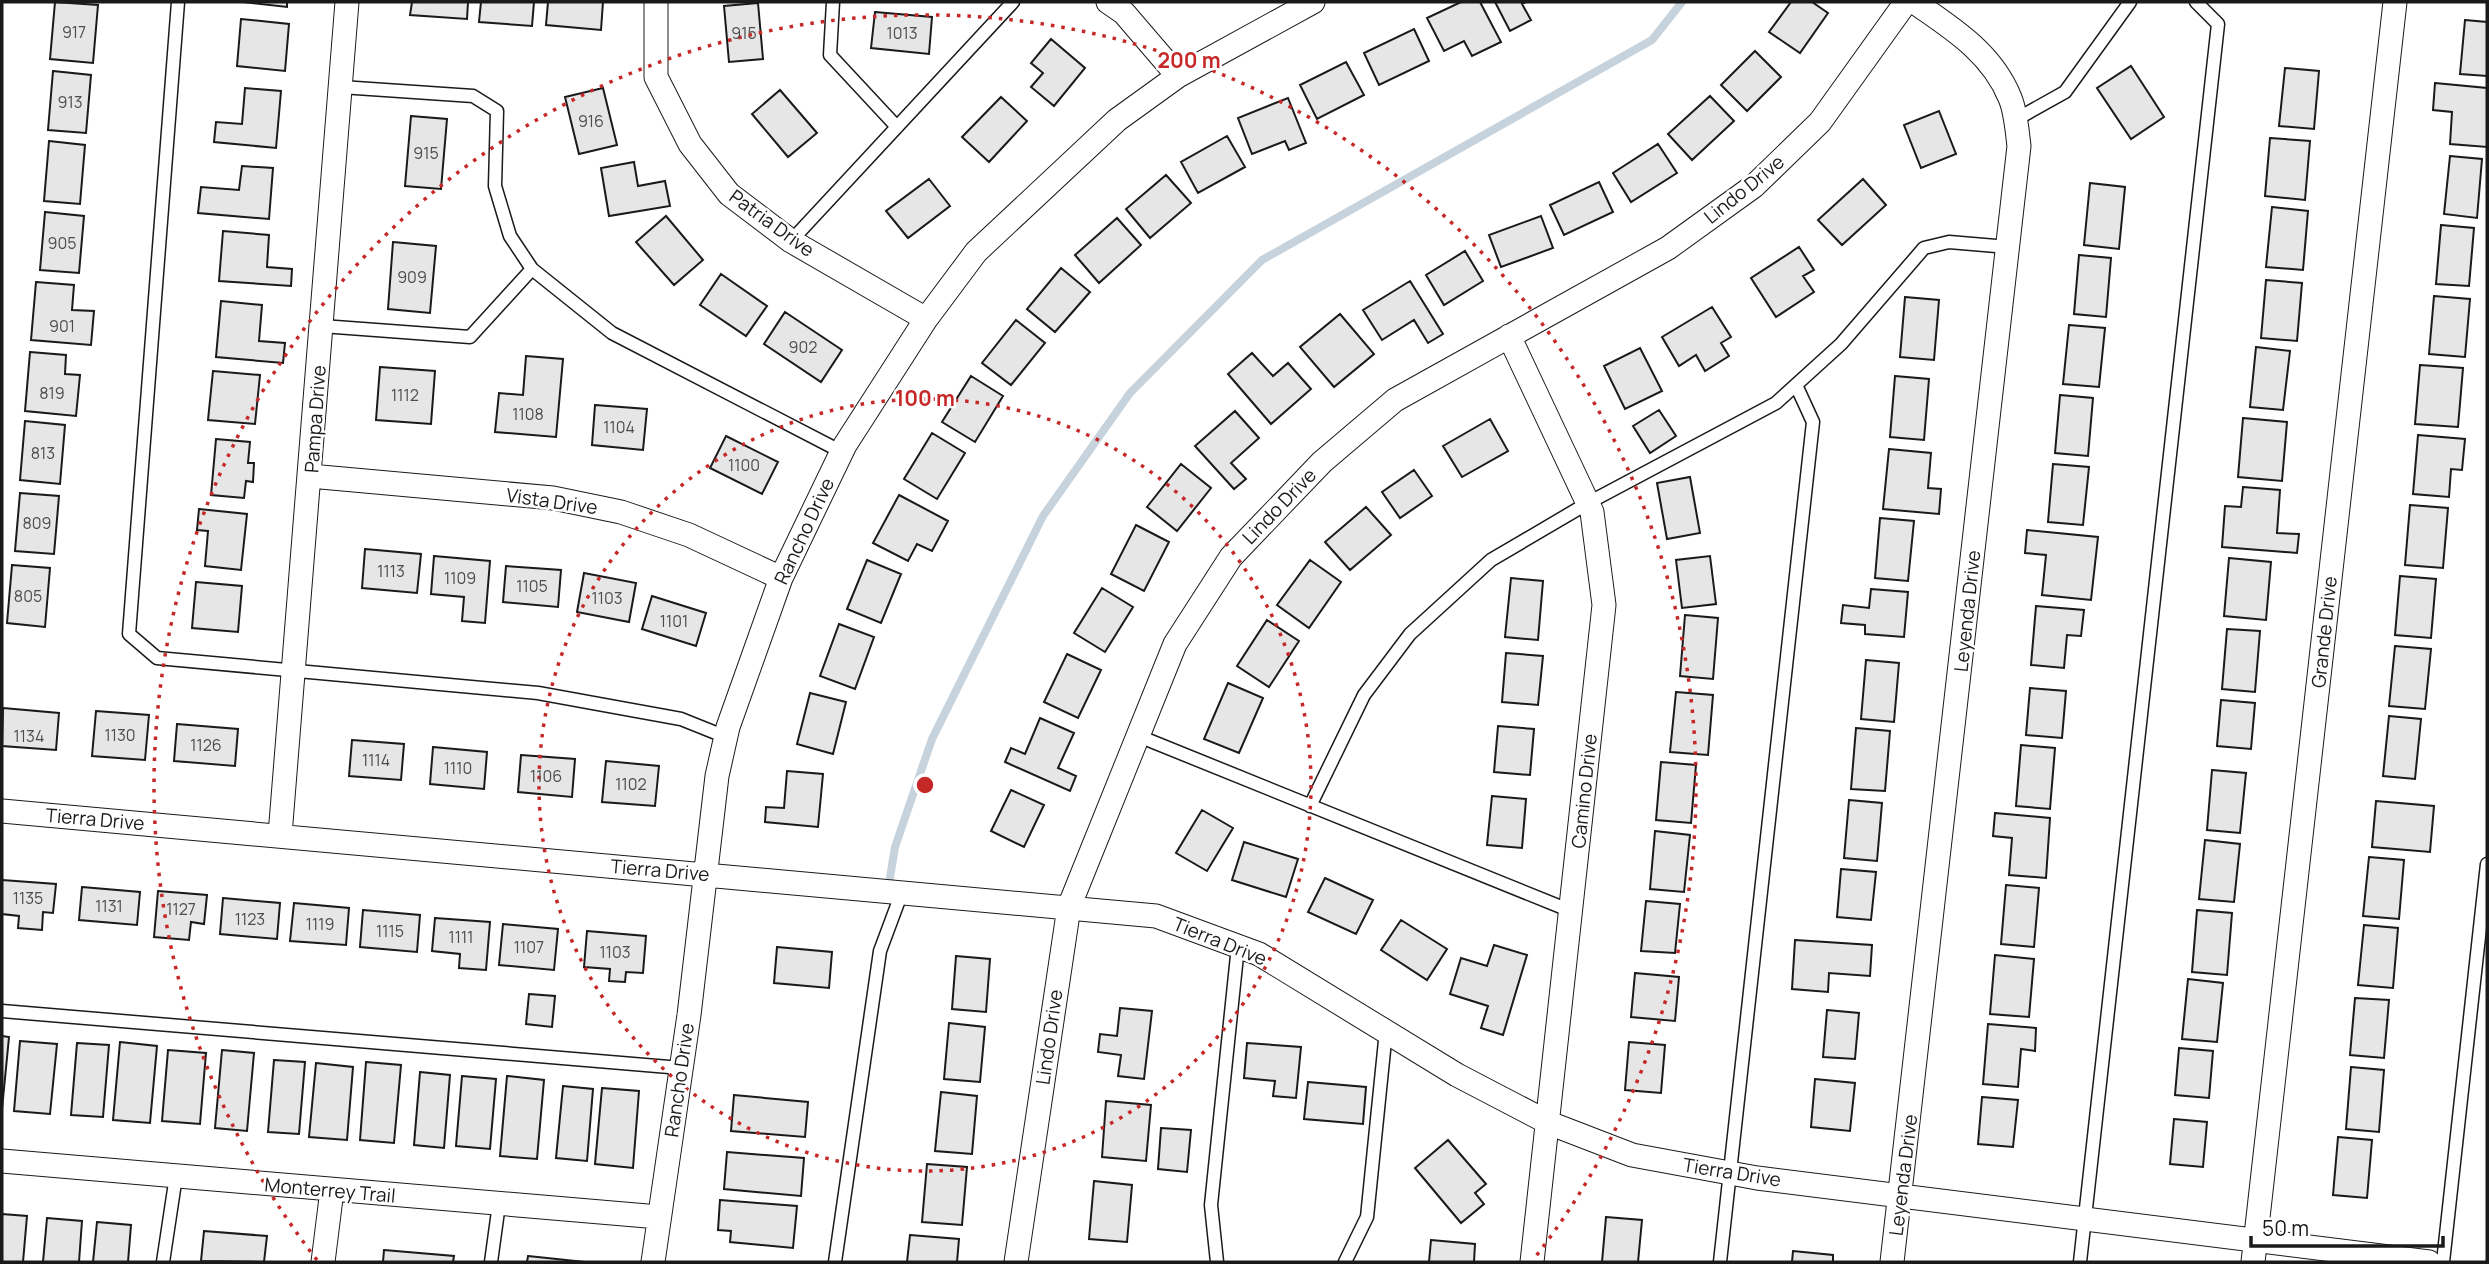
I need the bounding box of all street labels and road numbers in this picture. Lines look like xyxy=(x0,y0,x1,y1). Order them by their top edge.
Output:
street label: Lindo Drive xyxy=(1698,149,1790,229)
street label: Patria Drive xyxy=(724,183,820,263)
street label: Pampa Drive xyxy=(298,364,332,474)
street label: Lindo Drive xyxy=(1236,462,1322,550)
street label: Rancho Drive xyxy=(768,473,840,589)
street label: Vista Drive xyxy=(505,482,599,520)
street label: Leyenda Drive xyxy=(1948,549,1986,673)
street label: Grande Drive xyxy=(2305,575,2343,689)
street label: Camino Drive xyxy=(1565,732,1603,850)
street label: Tierra Drive xyxy=(45,802,145,836)
street label: Tierra Drive xyxy=(610,853,710,887)
street label: Tierra Drive xyxy=(1169,910,1271,972)
street label: Lindo Drive xyxy=(1029,988,1069,1086)
street label: Rancho Drive xyxy=(658,1021,700,1139)
street label: Leyenda Drive xyxy=(1883,1113,1923,1237)
street label: Tierra Drive xyxy=(1681,1151,1783,1193)
street label: Monterrey Trail xyxy=(263,1171,397,1209)

